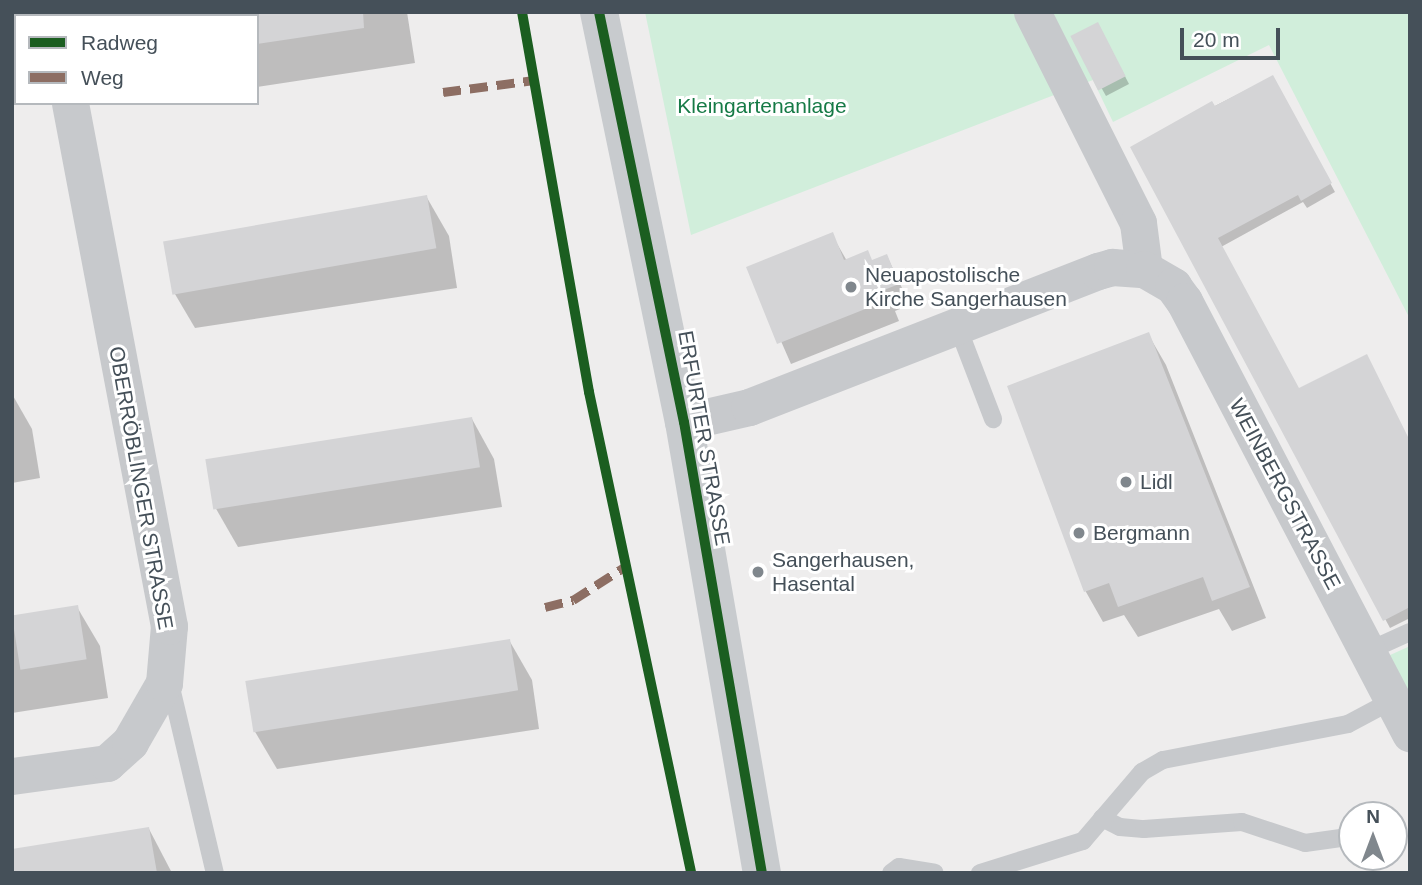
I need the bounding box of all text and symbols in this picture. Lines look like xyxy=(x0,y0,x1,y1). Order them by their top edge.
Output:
legend xyxy=(14,14,259,105)
scale bar xyxy=(1184,14,1284,58)
text: 20 m xyxy=(1193,28,1240,51)
text: Radweg xyxy=(81,31,158,54)
text: Weg xyxy=(81,66,124,89)
park label: Kleingartenanlage xyxy=(677,93,847,119)
place label: Neuapostolische Kirche Sangerhausen xyxy=(865,262,1067,312)
marker: Neuapostolische Kirche Sangerhausen xyxy=(843,279,859,295)
street label: ERFURTER STRASSE xyxy=(673,329,735,547)
street label: OBERRÖBLINGER STRASSE xyxy=(104,344,178,632)
street label: WEINBERGSTRASSE xyxy=(1224,394,1346,594)
place label: Lidl xyxy=(1140,469,1173,495)
marker: Lidl xyxy=(1118,474,1134,490)
place label: Bergmann xyxy=(1093,520,1190,546)
marker: Bergmann xyxy=(1071,525,1087,541)
place label: Sangerhausen, Hasental xyxy=(772,547,914,597)
marker: Sangerhausen, Hasental xyxy=(750,564,766,580)
north arrow xyxy=(1338,801,1408,871)
text: N xyxy=(1366,806,1380,827)

